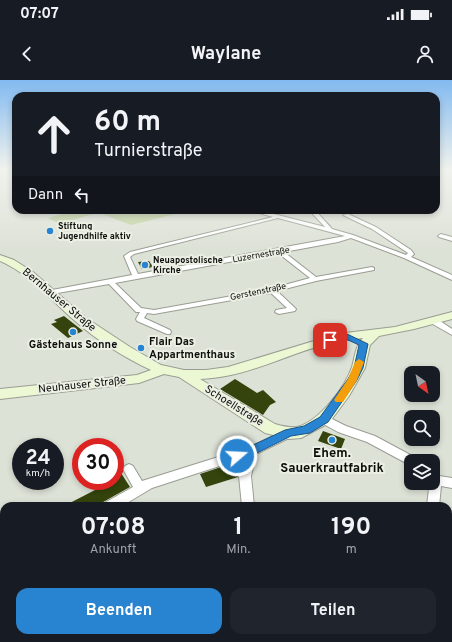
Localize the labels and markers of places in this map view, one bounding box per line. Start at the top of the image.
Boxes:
place label: Stiftung Jugendhilfe aktiv [58,221,131,242]
marker: Stiftung Jugendhilfe aktiv [45,226,55,236]
place label: Neuapostolische Kirche [153,255,223,276]
marker: Neuapostolische Kirche [140,260,150,270]
pin [313,323,347,357]
marker: Gästehaus Sonne [68,327,78,337]
place label: Flair Das Appartmenthaus [149,335,235,362]
place label: Gästehaus Sonne [29,338,117,352]
marker: Flair Das Appartmenthaus [136,343,146,353]
marker: Ehem. Sauerkrautfabrik [327,435,337,445]
place label: Ehem. Sauerkrautfabrik [280,446,384,477]

